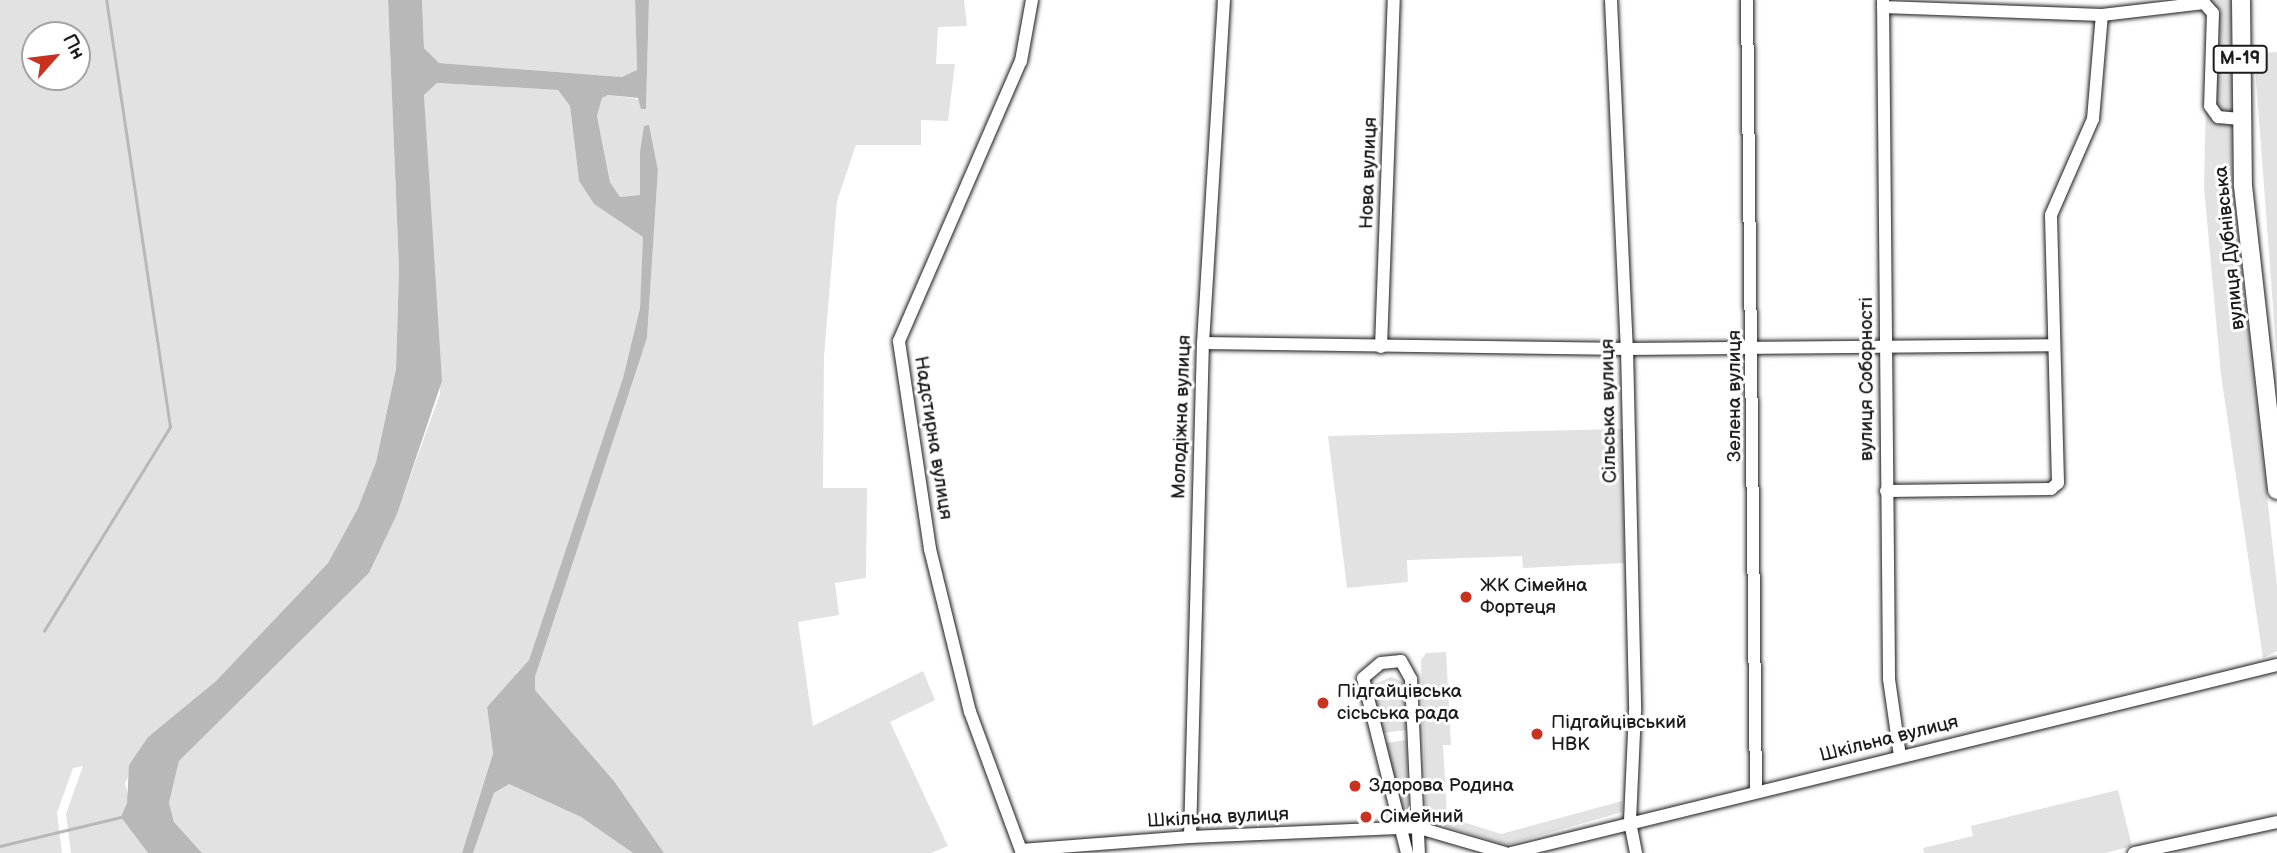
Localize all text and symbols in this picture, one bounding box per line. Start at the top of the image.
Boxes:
north arrow [21,21,91,91]
text: Пн [57,30,89,63]
road number: М-19 [2212,44,2268,74]
street label: Нова вулиця [1356,117,1382,229]
street label: вулиця Дубнівська [2210,165,2250,331]
street label: вулиця Соборності [1856,297,1878,461]
street label: Зелена вулиця [1724,330,1746,462]
street label: Молодіжна вулиця [1168,335,1196,499]
street label: Сільська вулиця [1596,339,1622,483]
street label: Надстирна вулиця [909,355,957,521]
place label: ЖК Сімейна Фортеця [1480,575,1588,619]
marker: ЖК Сімейна Фортеця [1458,589,1474,605]
place label: Підгайцівська сісьська рада [1337,681,1462,725]
marker: Підгайцівська сісьська рада [1315,695,1331,711]
street label: Шкільна вулиця [1817,711,1961,767]
place label: Підгайцівський НВК [1551,712,1687,756]
marker: Підгайцівський НВК [1529,726,1545,742]
place label: Здорова Родина [1369,775,1514,797]
marker: Здорова Родина [1347,778,1363,794]
street label: Шкільна вулиця [1146,803,1290,833]
place label: Сімейний [1380,806,1464,828]
marker: Сімейний [1358,809,1374,825]

